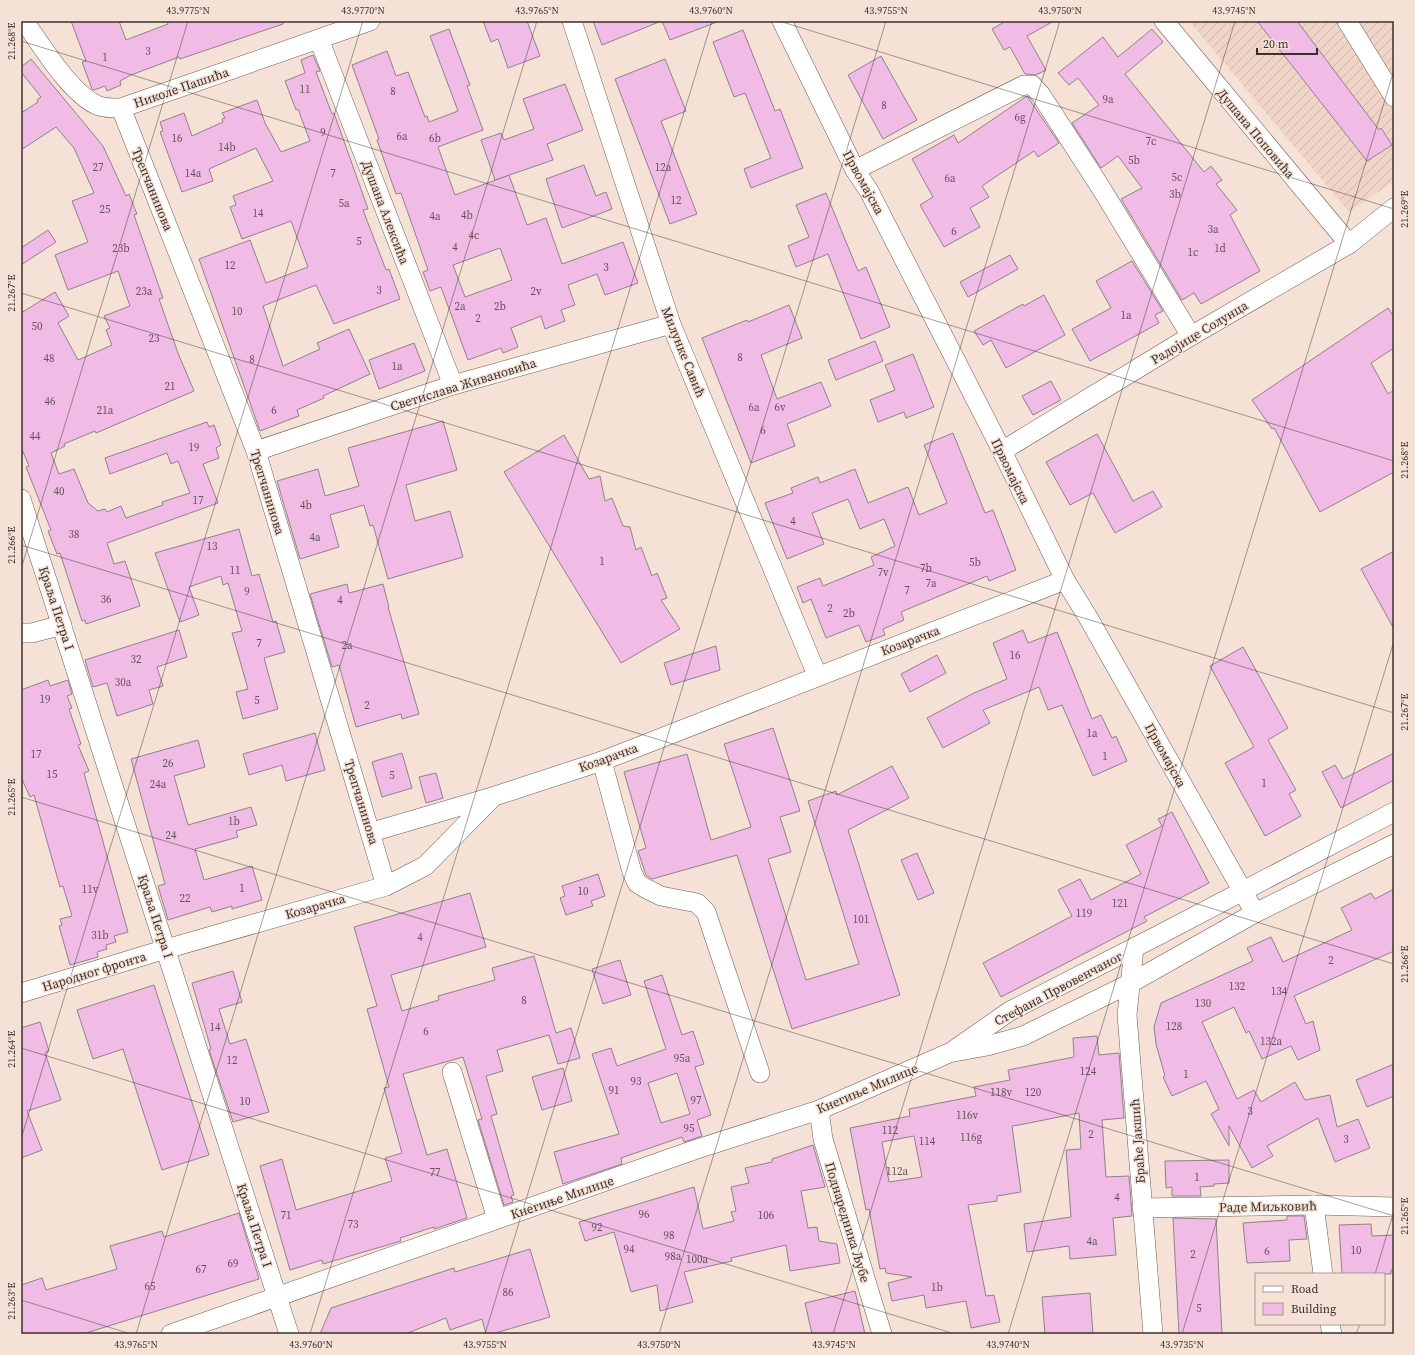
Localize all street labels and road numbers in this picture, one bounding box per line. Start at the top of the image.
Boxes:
street label: Николе Пашића [131,63,231,112]
street label: Душана Поповића [1213,85,1299,182]
street label: Трепчанинова [128,145,177,234]
street label: Првомајска [839,147,888,218]
street label: Душана Алексића [358,158,413,267]
street label: Радојице Солунца [1148,297,1251,368]
street label: Милунке Савић [658,304,710,400]
street label: Светислава Живановића [388,354,539,415]
street label: Првомајска [987,436,1034,507]
street label: Трепчанинова [246,447,289,537]
street label: Краља Петра I [35,564,78,652]
street label: Козарачка [878,621,942,659]
street label: Првомајска [1141,720,1190,791]
street label: Козарачка [576,739,640,776]
street label: Трепчанинова [340,757,383,847]
street label: Краља Петра I [134,872,177,960]
street label: Козарачка [283,890,348,923]
street label: Народног фронта [40,947,149,995]
street label: Стефана Првовенчаног [991,947,1125,1029]
street label: Кнегиње Милице [814,1059,921,1117]
street label: Браће Јакшић [1126,1098,1149,1184]
street label: Поднаредника Љубе [821,1160,874,1285]
street label: Кнегиње Милице [508,1172,616,1223]
street label: Краља Петра I [233,1181,276,1269]
street label: Раде Миљковић [1219,1197,1317,1216]

